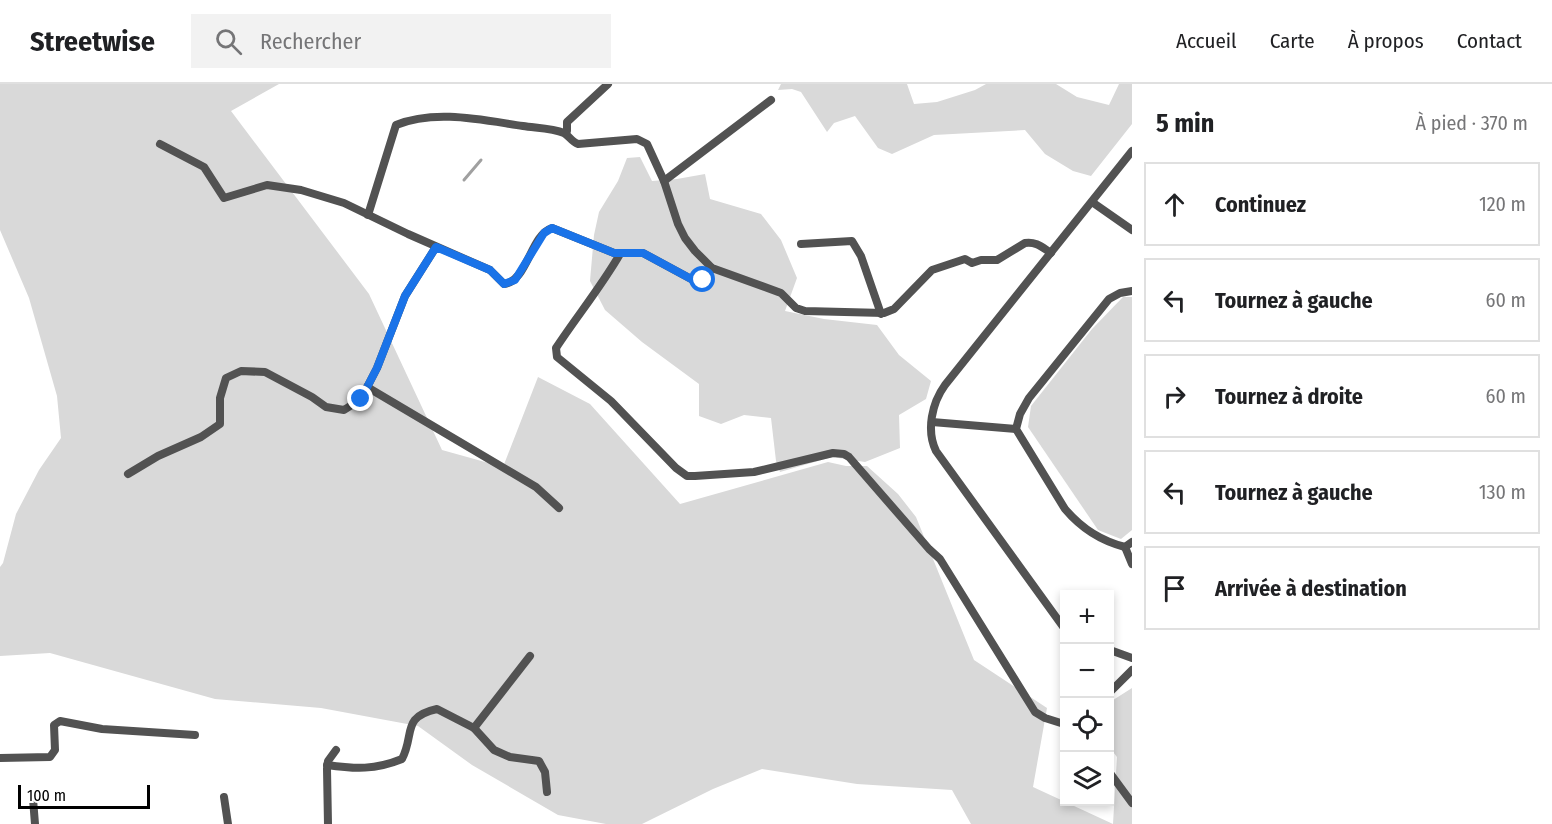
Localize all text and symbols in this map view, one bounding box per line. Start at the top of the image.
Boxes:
search box [191,14,611,68]
text: Streetwise [30,25,155,58]
icon: search [212,25,245,58]
text: Rechercher [260,28,361,55]
text: Accueil [1176,28,1237,54]
text: Carte [1270,28,1315,54]
text: À propos [1348,28,1424,54]
text: Contact [1457,28,1522,54]
text: 5 min [1156,108,1214,139]
text: À pied · 370 m [1416,111,1528,135]
icon: ahead [1158,188,1191,221]
text: Continuez [1215,191,1306,218]
text: 120 m [1479,192,1526,216]
route start [689,266,715,292]
icon: left [1158,284,1191,317]
text: Tournez à gauche [1215,287,1373,314]
text: 60 m [1486,288,1526,312]
icon: right [1158,380,1191,413]
text: Tournez à droite [1215,383,1363,410]
text: 60 m [1486,384,1526,408]
route end [347,385,373,411]
icon: left [1158,476,1191,509]
text: Tournez à gauche [1215,479,1373,506]
text: 130 m [1479,480,1526,504]
icon: arrive [1158,572,1191,605]
text: Arrivée à destination [1215,575,1407,602]
map controls [1060,590,1114,806]
button: + [1060,590,1114,644]
button: − [1060,644,1114,698]
button: locate [1060,698,1114,752]
button: layers [1060,752,1114,806]
scale bar [18,782,150,810]
text: 100 m [27,786,66,805]

